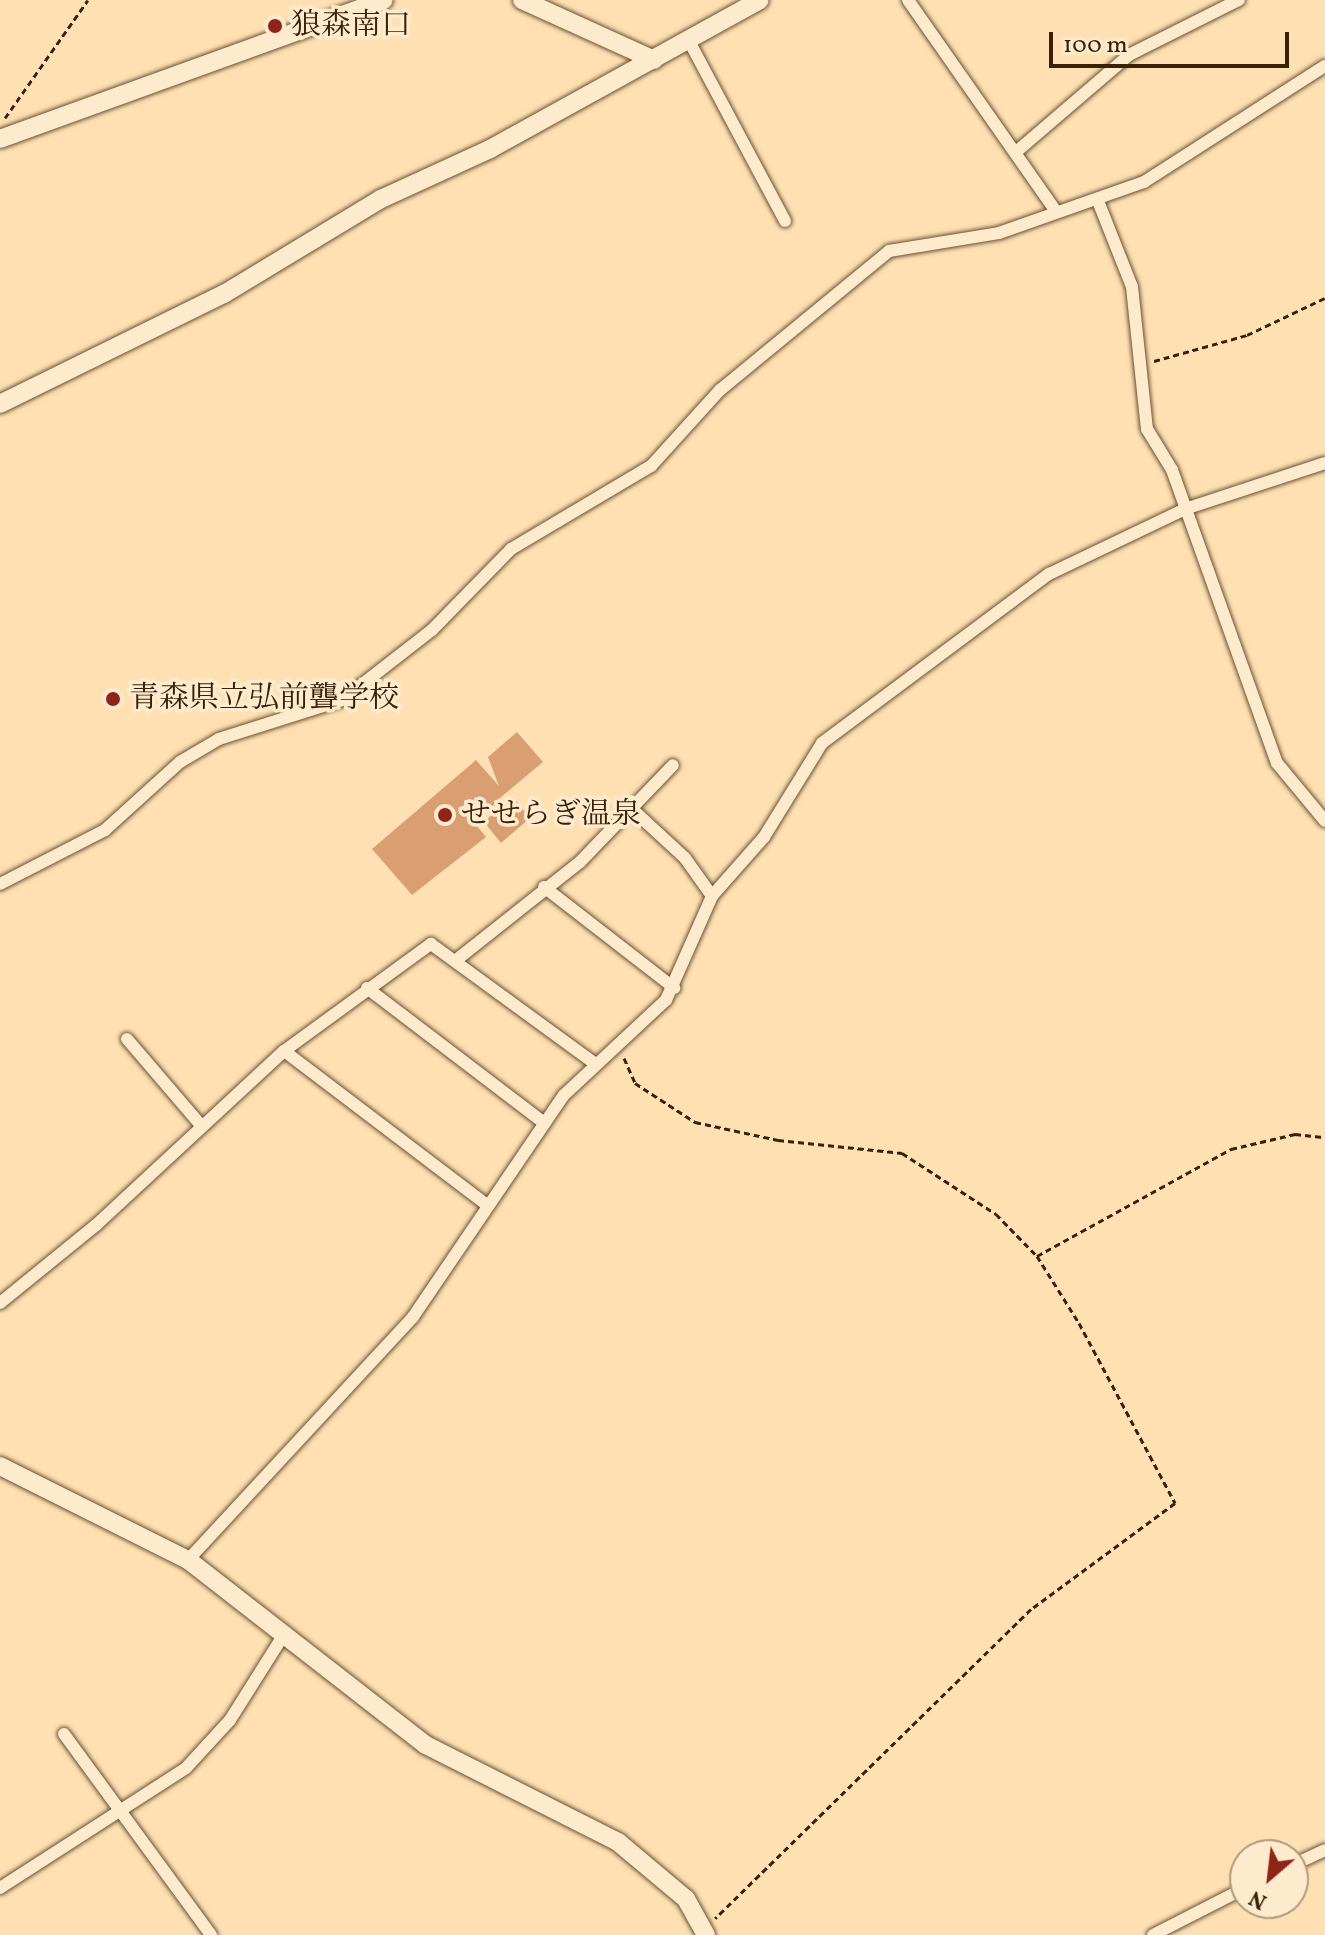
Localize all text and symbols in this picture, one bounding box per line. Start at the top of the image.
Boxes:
place label: 狼森南口 [291,8,411,44]
scale bar [1053,16,1293,66]
marker: 狼森南口 [266,17,284,35]
text: 100 m [1063,29,1128,63]
place label: 青森県立弘前聾学校 [129,681,399,717]
marker: 青森県立弘前聾学校 [104,690,122,708]
place label: せせらぎ温泉 [461,797,641,833]
marker: せせらぎ温泉 [436,806,454,824]
north arrow [1229,1839,1309,1919]
text: N [1244,1881,1273,1916]

